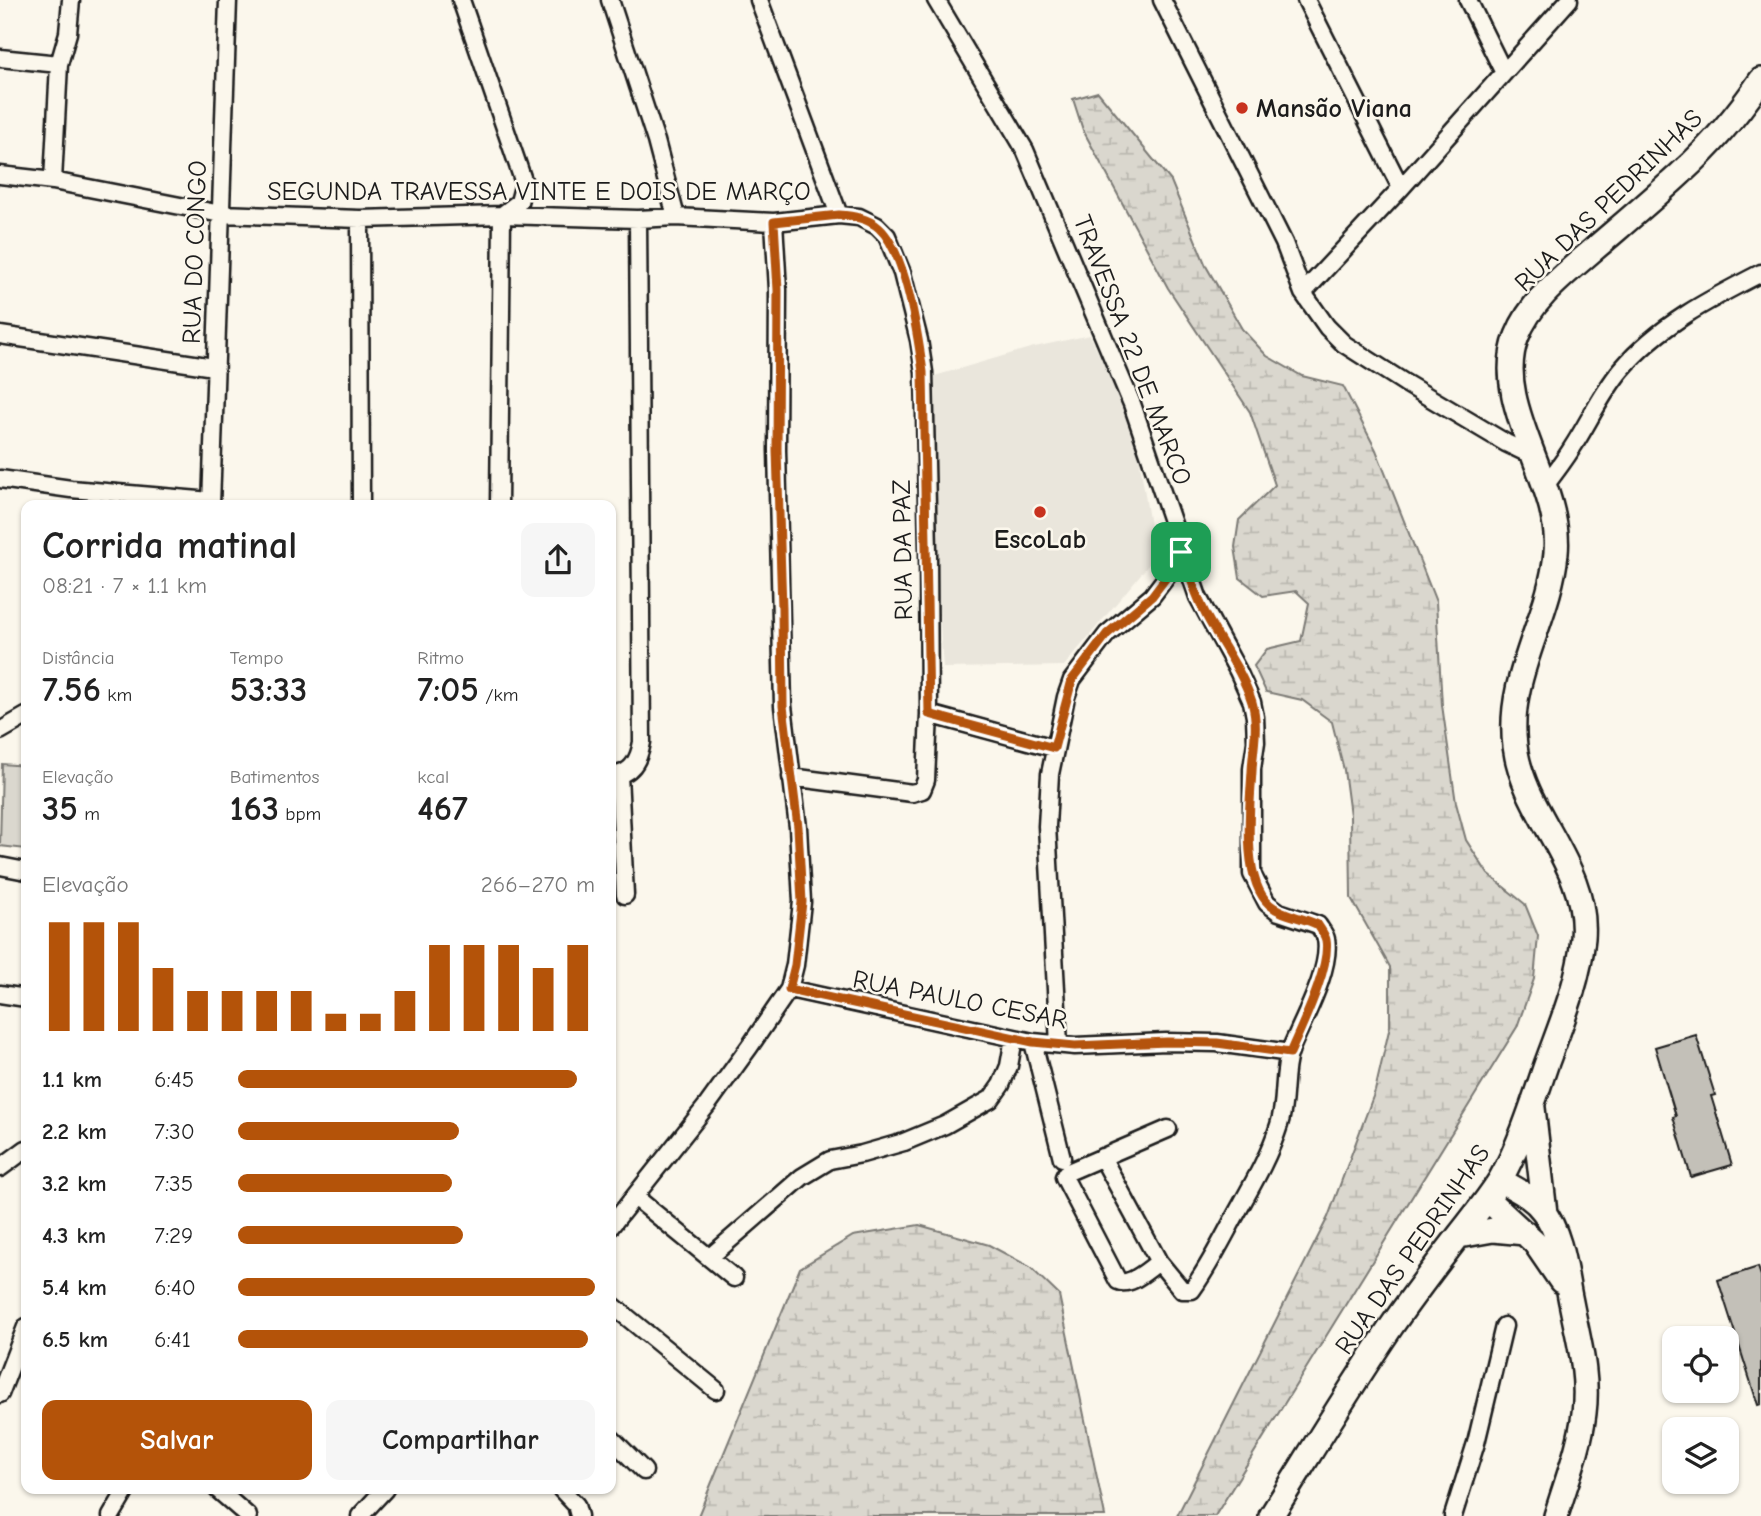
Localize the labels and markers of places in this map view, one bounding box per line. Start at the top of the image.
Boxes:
place label: Mansão Viana [1256,94,1412,124]
marker: Mansão Viana [1234,100,1250,116]
marker: EscoLab [1032,504,1048,520]
pin [1151,522,1211,582]
place label: EscoLab [994,525,1086,555]

